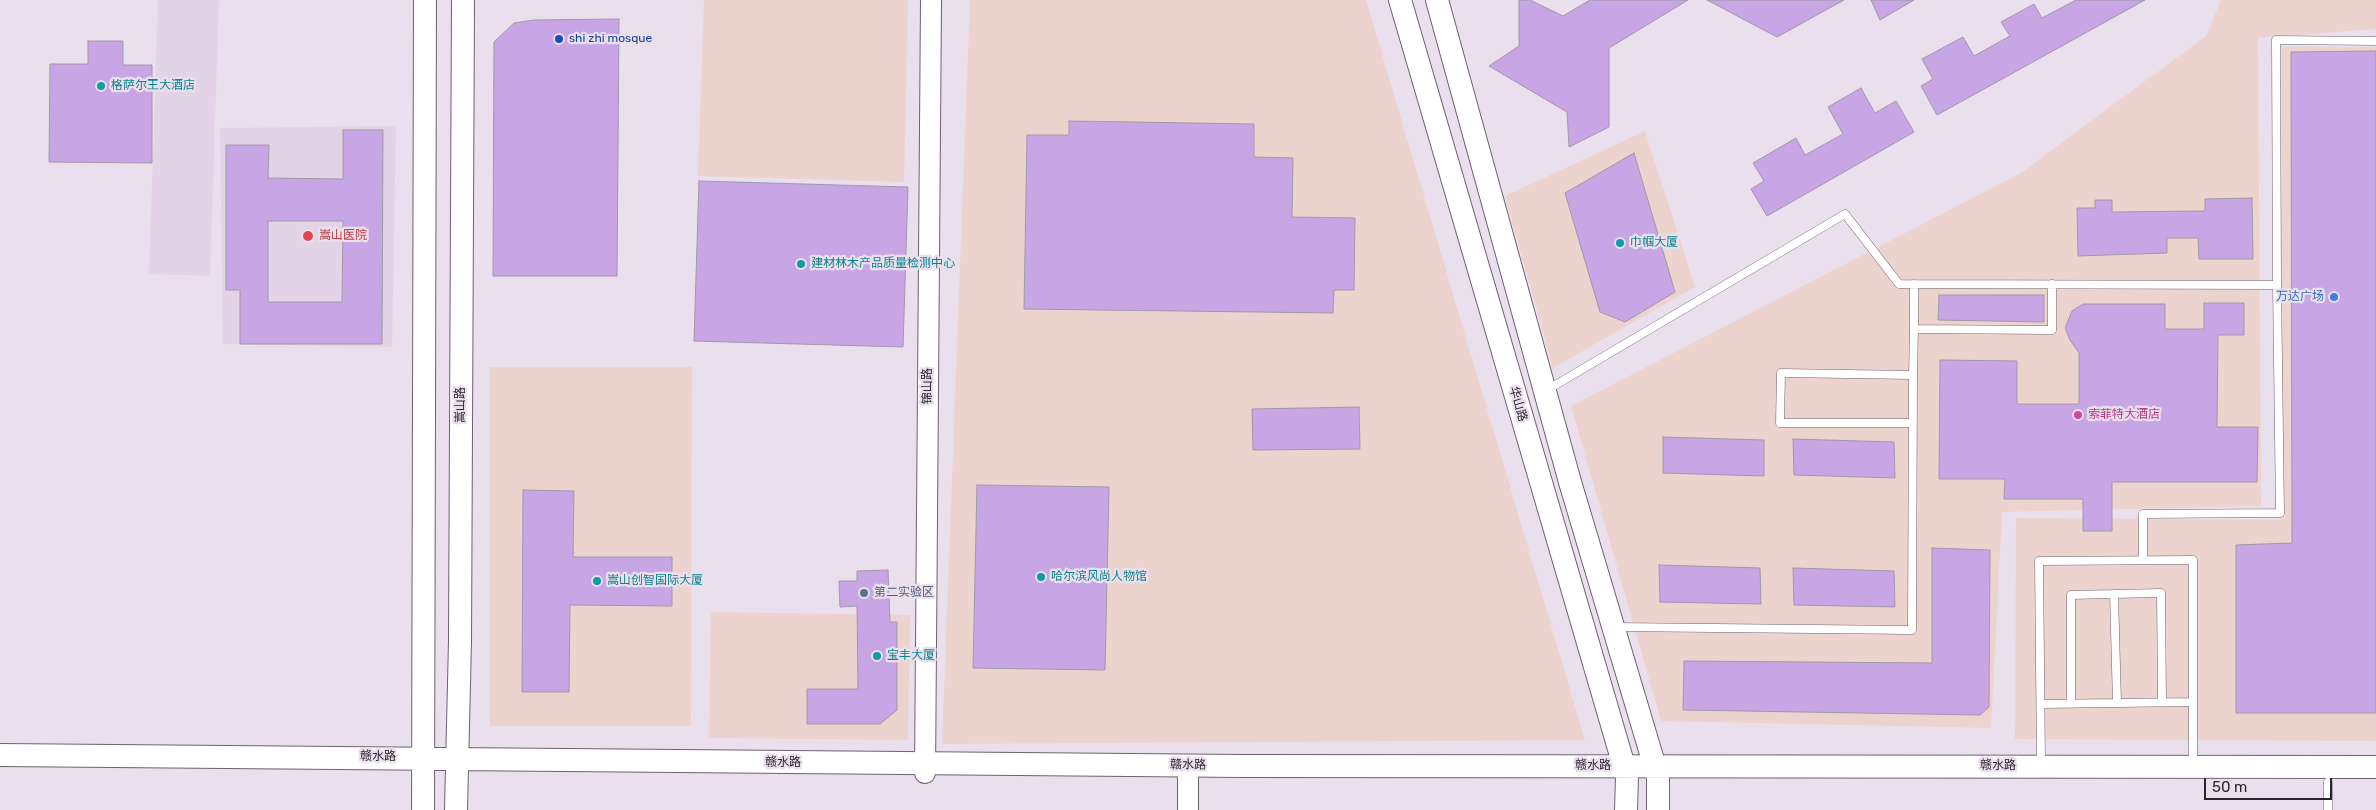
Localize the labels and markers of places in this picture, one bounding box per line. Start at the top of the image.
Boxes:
place label: shi zhi mosque [569,32,652,46]
marker: shi zhi mosque [553,33,565,45]
place label: 格萨尔王大酒店 [111,79,195,93]
marker: 格萨尔王大酒店 [95,80,107,92]
marker: 嵩山医院 [301,229,315,243]
place label: 嵩山医院 [319,229,367,243]
place label: 巾帼大厦 [1630,236,1678,250]
marker: 巾帼大厦 [1614,237,1626,249]
place label: 建材林木产品质量检测中心 [811,257,955,271]
marker: 建材林木产品质量检测中心 [795,258,807,270]
place label: 万达广场 [2276,290,2324,304]
marker: 万达广场 [2328,291,2340,303]
place label: 索菲特大酒店 [2088,408,2160,422]
marker: 索菲特大酒店 [2072,409,2084,421]
place label: 哈尔滨风尚人物馆 [1051,570,1147,584]
marker: 哈尔滨风尚人物馆 [1035,571,1047,583]
place label: 嵩山创智国际大厦 [607,574,703,588]
marker: 嵩山创智国际大厦 [591,575,603,587]
place label: 第二实验区 [874,586,934,600]
marker: 第二实验区 [858,587,870,599]
place label: 宝丰大厦 [887,649,935,663]
marker: 宝丰大厦 [871,650,883,662]

